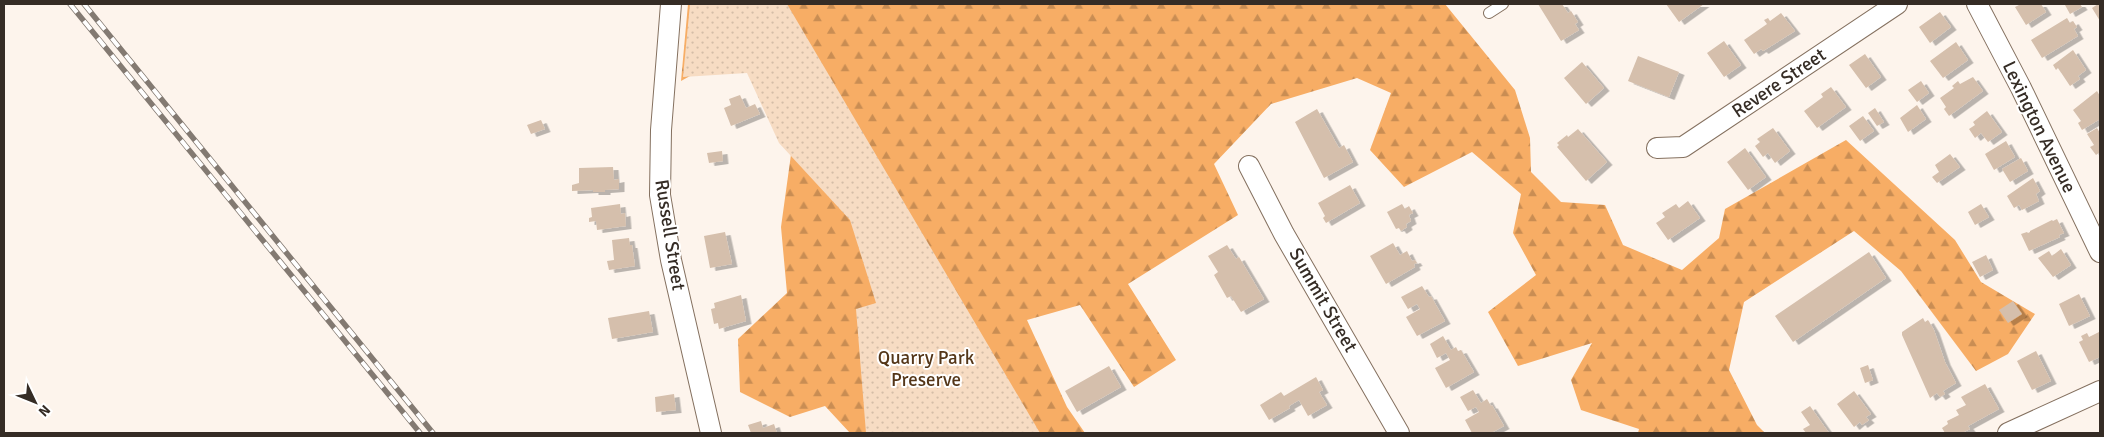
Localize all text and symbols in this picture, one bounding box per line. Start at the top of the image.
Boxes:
street label: Revere Street [1727,43,1831,123]
street label: Lexington Avenue [1997,57,2081,197]
street label: Russell Street [649,178,691,293]
street label: Summit Street [1283,243,1363,357]
park label: Quarry Park Preserve [878,346,975,392]
north arrow [10,377,60,427]
text: N [35,401,54,420]

